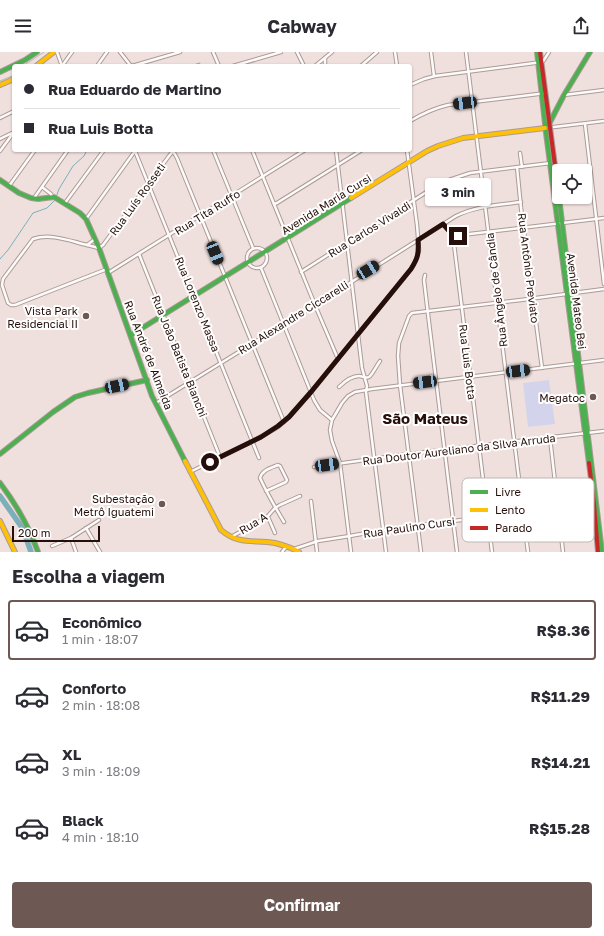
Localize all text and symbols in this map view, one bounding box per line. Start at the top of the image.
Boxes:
icon: menu [12,15,34,37]
text: Cabway [267,15,337,37]
icon: share [570,15,592,37]
text: Rua Eduardo de Martino [48,80,222,98]
car [452,96,478,110]
text: Rua Luis Botta [48,119,153,137]
street label: Rua Luís Rosseti [106,160,168,238]
map controls [552,164,592,204]
button: locate [552,164,592,204]
street label: Avenida Maria Cursi [279,171,373,237]
callout: 3 min [425,178,491,206]
text: 3 min [441,184,475,200]
street label: Rua Tita Ruffo [172,187,242,237]
street label: Rua Carlos Vivaldi [325,198,413,260]
street label: Rua Antônio Previato [516,212,542,324]
route end [449,227,467,245]
street label: Rua Ângelo de Cândia [483,232,509,348]
car [205,240,225,266]
street label: Avenida Mateo Bei [565,252,589,350]
street label: Rua Lorenzo Massa [173,255,223,353]
car [355,259,381,281]
street label: Rua Alexandre Ciccarelli [235,278,351,356]
street label: Rua João Batista Bianchi [150,293,210,419]
street label: Rua André de Almeida [122,299,176,411]
place label: Vista Park Residencial II [7,304,78,330]
marker: Vista Park Residencial II [81,311,91,321]
street label: Rua Luis Botta [457,323,479,401]
car [505,364,531,378]
car [412,375,438,389]
car [104,378,130,394]
place label: Megatoc [539,391,585,404]
marker: Megatoc [588,392,598,402]
district label: São Mateus [382,409,468,427]
street label: Rua Doutor Aureliano da Silva Arruda [362,431,556,467]
route start [201,453,219,471]
car [314,457,340,473]
legend [462,478,594,542]
text: Livre [495,485,521,498]
place label: Subestação Metrô Iguatemi [74,492,154,518]
marker: Subestação Metrô Iguatemi [157,499,167,509]
text: Lento [495,503,526,516]
street label: Rua A [237,509,270,536]
street label: Rua Paulino Cursi [362,514,456,540]
text: Parado [495,521,532,534]
scale bar [12,524,100,543]
text: 200 m [18,526,51,539]
text: Escolha a viagem [12,565,165,587]
icon: car [14,612,50,648]
text: Econômico [62,613,142,631]
text: R$8.36 [536,621,590,639]
text: 1 min · 18:07 [62,631,138,647]
icon: car [14,678,50,714]
text: Conforto [62,679,126,697]
text: R$11.29 [531,687,590,705]
text: 2 min · 18:08 [62,697,140,713]
icon: car [14,744,50,780]
text: XL [62,745,81,763]
text: R$14.21 [531,753,590,771]
text: 3 min · 18:09 [62,763,140,779]
icon: car [14,810,50,846]
text: Black [62,811,104,829]
text: R$15.28 [529,819,590,837]
text: 4 min · 18:10 [62,829,139,845]
button: Confirmar [12,882,592,928]

